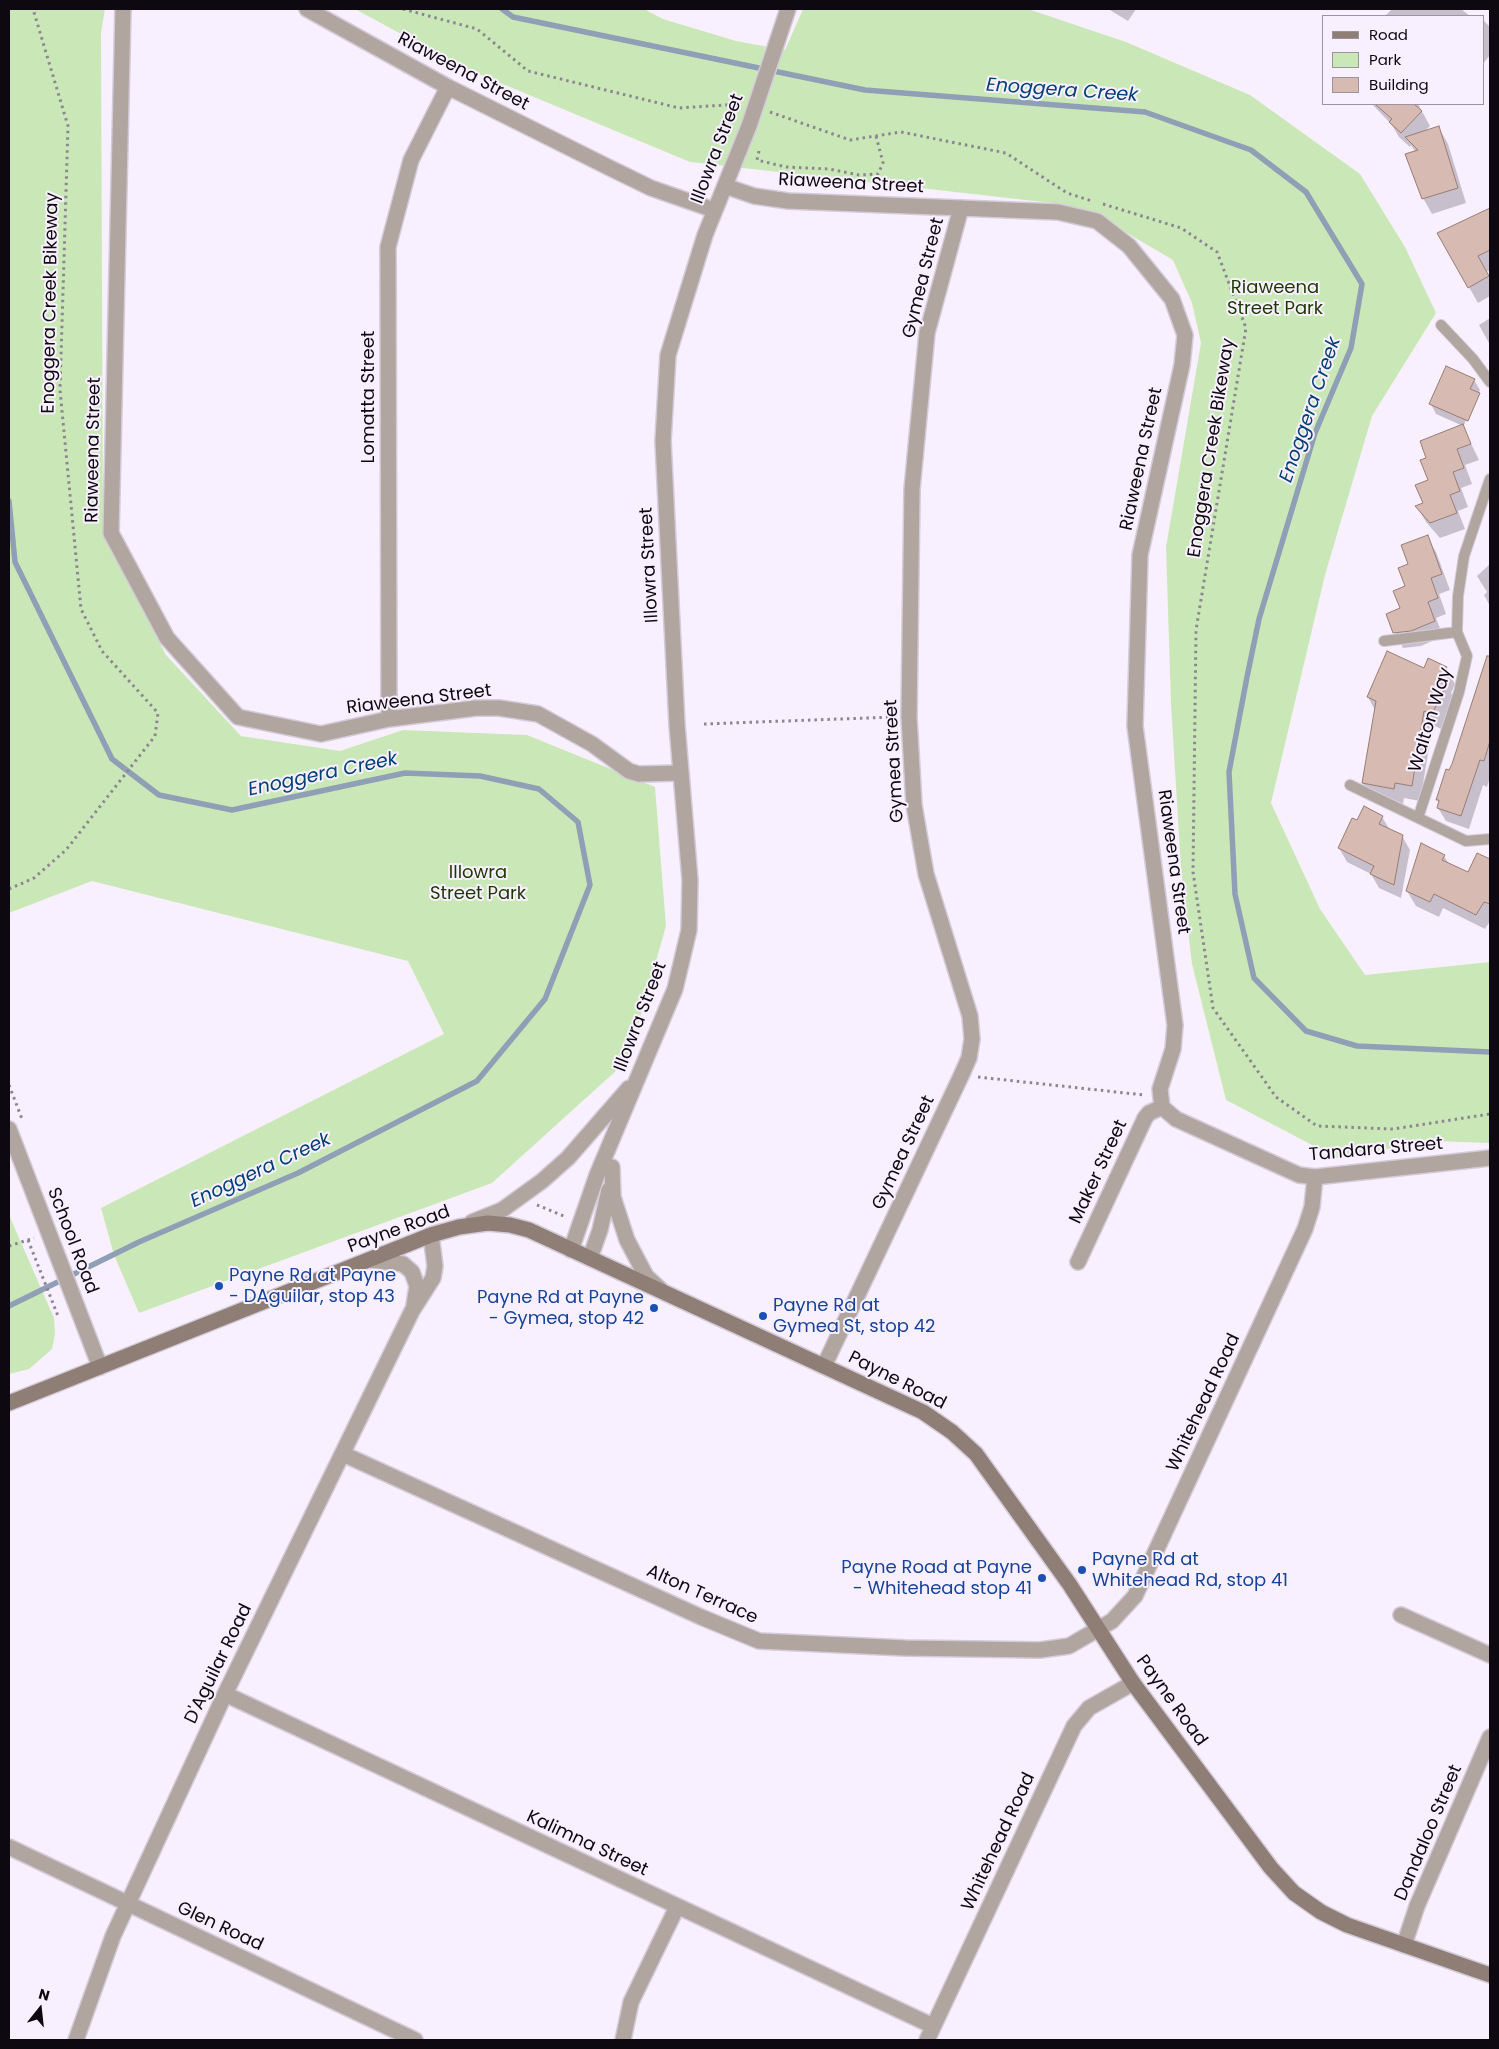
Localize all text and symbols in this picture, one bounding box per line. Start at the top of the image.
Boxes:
legend [1322,15,1484,105]
text: Road [1369,24,1408,45]
street label: Riaweena Street [394,28,532,116]
text: Park [1369,49,1401,70]
water label: Enoggera Creek [985,74,1139,108]
text: Building [1369,74,1429,95]
street label: Illowra Street [687,91,749,207]
street label: Riaweena Street [778,169,924,199]
street label: Enoggera Creek Bikeway [38,192,64,414]
street label: Gymea Street [899,215,949,341]
park label: Riaweena Street Park [1227,277,1323,320]
street label: Lomatta Street [358,331,380,463]
water label: Enoggera Creek [1275,334,1347,486]
street label: Enoggera Creek Bikeway [1184,337,1240,559]
street label: Riaweena Street [82,377,106,523]
street label: Riaweena Street [1116,385,1168,533]
street label: Illowra Street [636,507,664,623]
street label: Walton Way [1405,665,1457,775]
street label: Riaweena Street [345,680,493,720]
street label: Gymea Street [881,699,909,823]
water label: Enoggera Creek [246,748,400,802]
street label: Riaweena Street [1152,788,1194,936]
park label: Illowra Street Park [430,862,526,904]
street label: Illowra Street [610,959,672,1075]
street label: Gymea Street [868,1092,940,1214]
street label: Maker Street [1065,1117,1133,1227]
water label: Enoggera Creek [187,1129,335,1213]
street label: Tandara Street [1308,1133,1444,1167]
street label: School Road [42,1185,102,1297]
street label: Payne Road [345,1202,453,1258]
place label: Payne Rd at Payne - DAguilar, stop 43 [229,1265,396,1308]
marker: Payne Rd at Payne - DAguilar, stop 43 [213,1280,225,1292]
place label: Payne Rd at Payne - Gymea, stop 42 [477,1287,644,1330]
place label: Payne Rd at Gymea St, stop 42 [773,1295,935,1338]
marker: Payne Rd at Payne - Gymea, stop 42 [648,1302,660,1314]
marker: Payne Rd at Gymea St, stop 42 [757,1310,769,1322]
street label: Whitehead Road [1163,1331,1245,1475]
street label: Payne Road [844,1347,950,1415]
place label: Payne Rd at Whitehead Rd, stop 41 [1092,1549,1288,1592]
place label: Payne Road at Payne - Whitehead stop 41 [841,1557,1032,1600]
street label: Alton Terrace [643,1561,761,1629]
marker: Payne Rd at Whitehead Rd, stop 41 [1076,1564,1088,1576]
marker: Payne Road at Payne - Whitehead stop 41 [1036,1572,1048,1584]
street label: D'Aguilar Road [181,1601,257,1727]
street label: Payne Road [1131,1651,1211,1751]
street label: Dandaloo Street [1391,1762,1467,1904]
street label: Whitehead Road [958,1770,1040,1914]
street label: Kalimna Street [523,1806,651,1882]
street label: Glen Road [173,1898,267,1956]
north arrow [15,1984,65,2034]
text: N [36,1984,52,2006]

